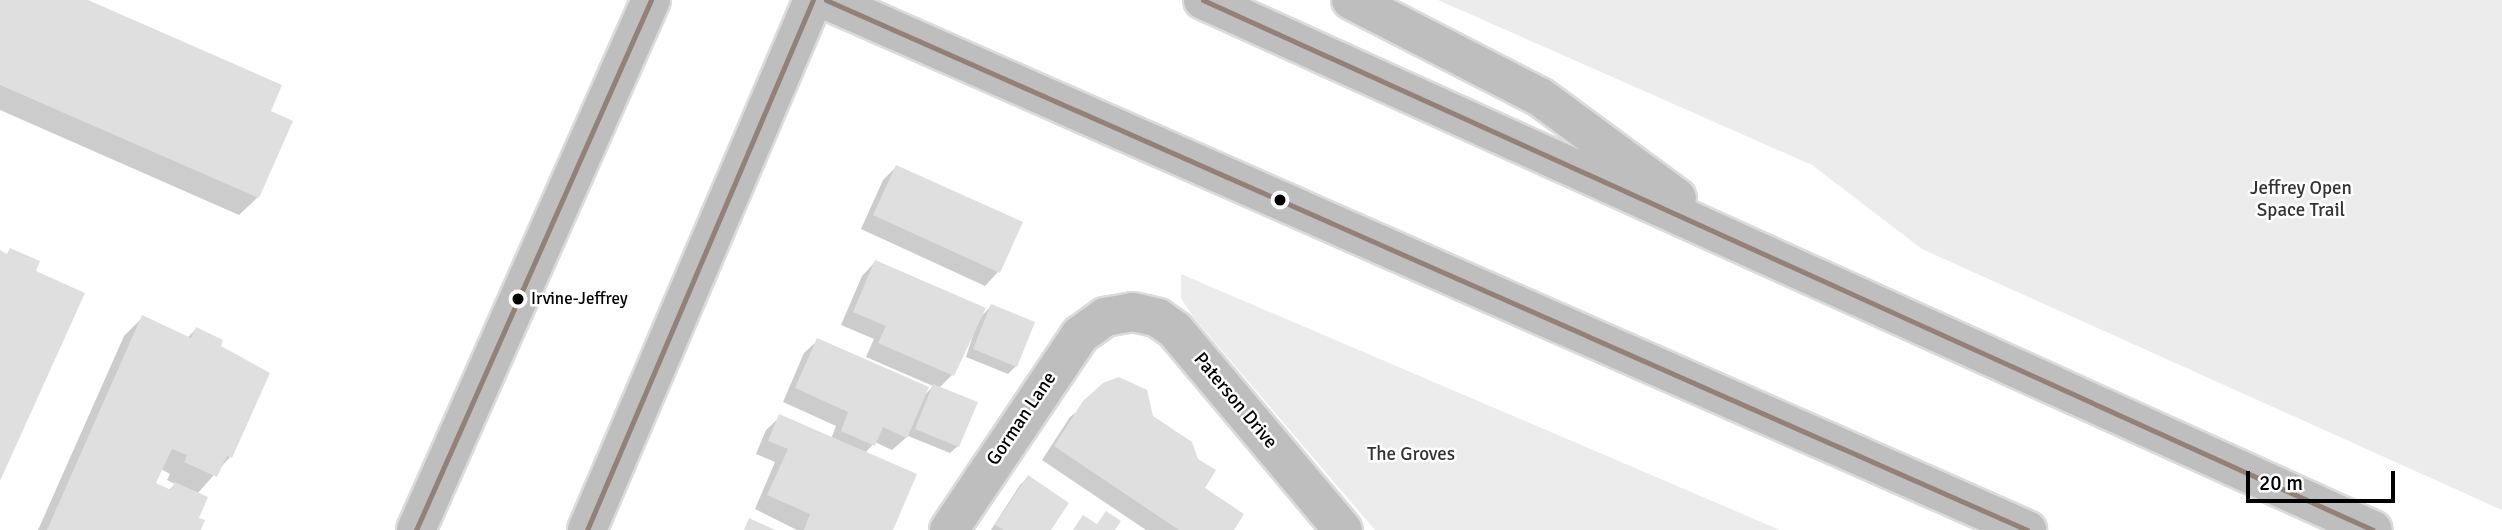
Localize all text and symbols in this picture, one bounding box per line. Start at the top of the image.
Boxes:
park label: Jeffrey Open Space Trail [2250,178,2352,222]
unlabelled marker [1273,193,1287,207]
place label: Irvine-Jeffrey [531,289,628,309]
marker: Irvine-Jeffrey [511,292,525,306]
street label: Paterson Drive [1188,348,1282,454]
street label: Gorman Lane [982,368,1062,470]
park label: The Groves [1367,444,1455,466]
scale bar [2250,456,2399,500]
text: 20 m [2259,470,2303,496]

